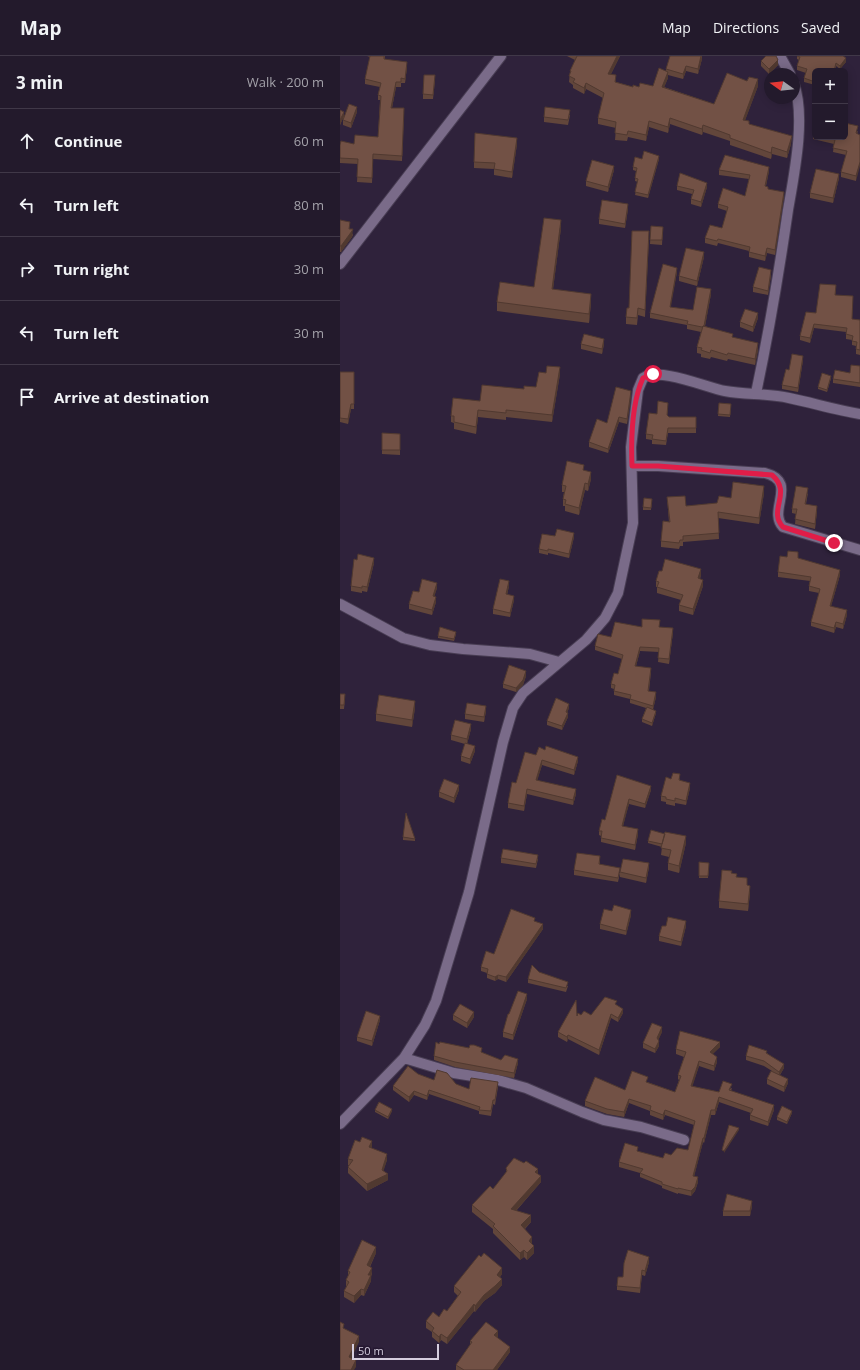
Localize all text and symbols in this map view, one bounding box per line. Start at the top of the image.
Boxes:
text: Map [20,15,61,41]
text: Map [662,18,691,37]
text: Directions [713,18,779,37]
text: Saved [801,18,840,37]
north arrow [764,68,800,104]
map controls [812,68,848,140]
button: + [812,68,848,104]
text: 3 min [16,71,63,94]
text: Walk · 200 m [247,73,324,91]
button: − [812,104,848,140]
icon: ahead [16,130,38,152]
text: Continue [54,131,122,151]
text: 60 m [294,132,324,150]
icon: left [16,194,38,216]
text: Turn left [54,195,119,215]
text: 80 m [294,196,324,214]
icon: right [16,258,38,280]
text: Turn right [54,259,129,279]
text: 30 m [294,260,324,278]
icon: left [16,322,38,344]
text: Turn left [54,323,119,343]
text: 30 m [294,324,324,342]
route start [644,365,662,383]
icon: arrive [16,386,38,408]
text: Arrive at destination [54,387,209,407]
route end [825,534,843,552]
scale bar [352,1342,439,1361]
text: 50 m [358,1343,384,1358]

